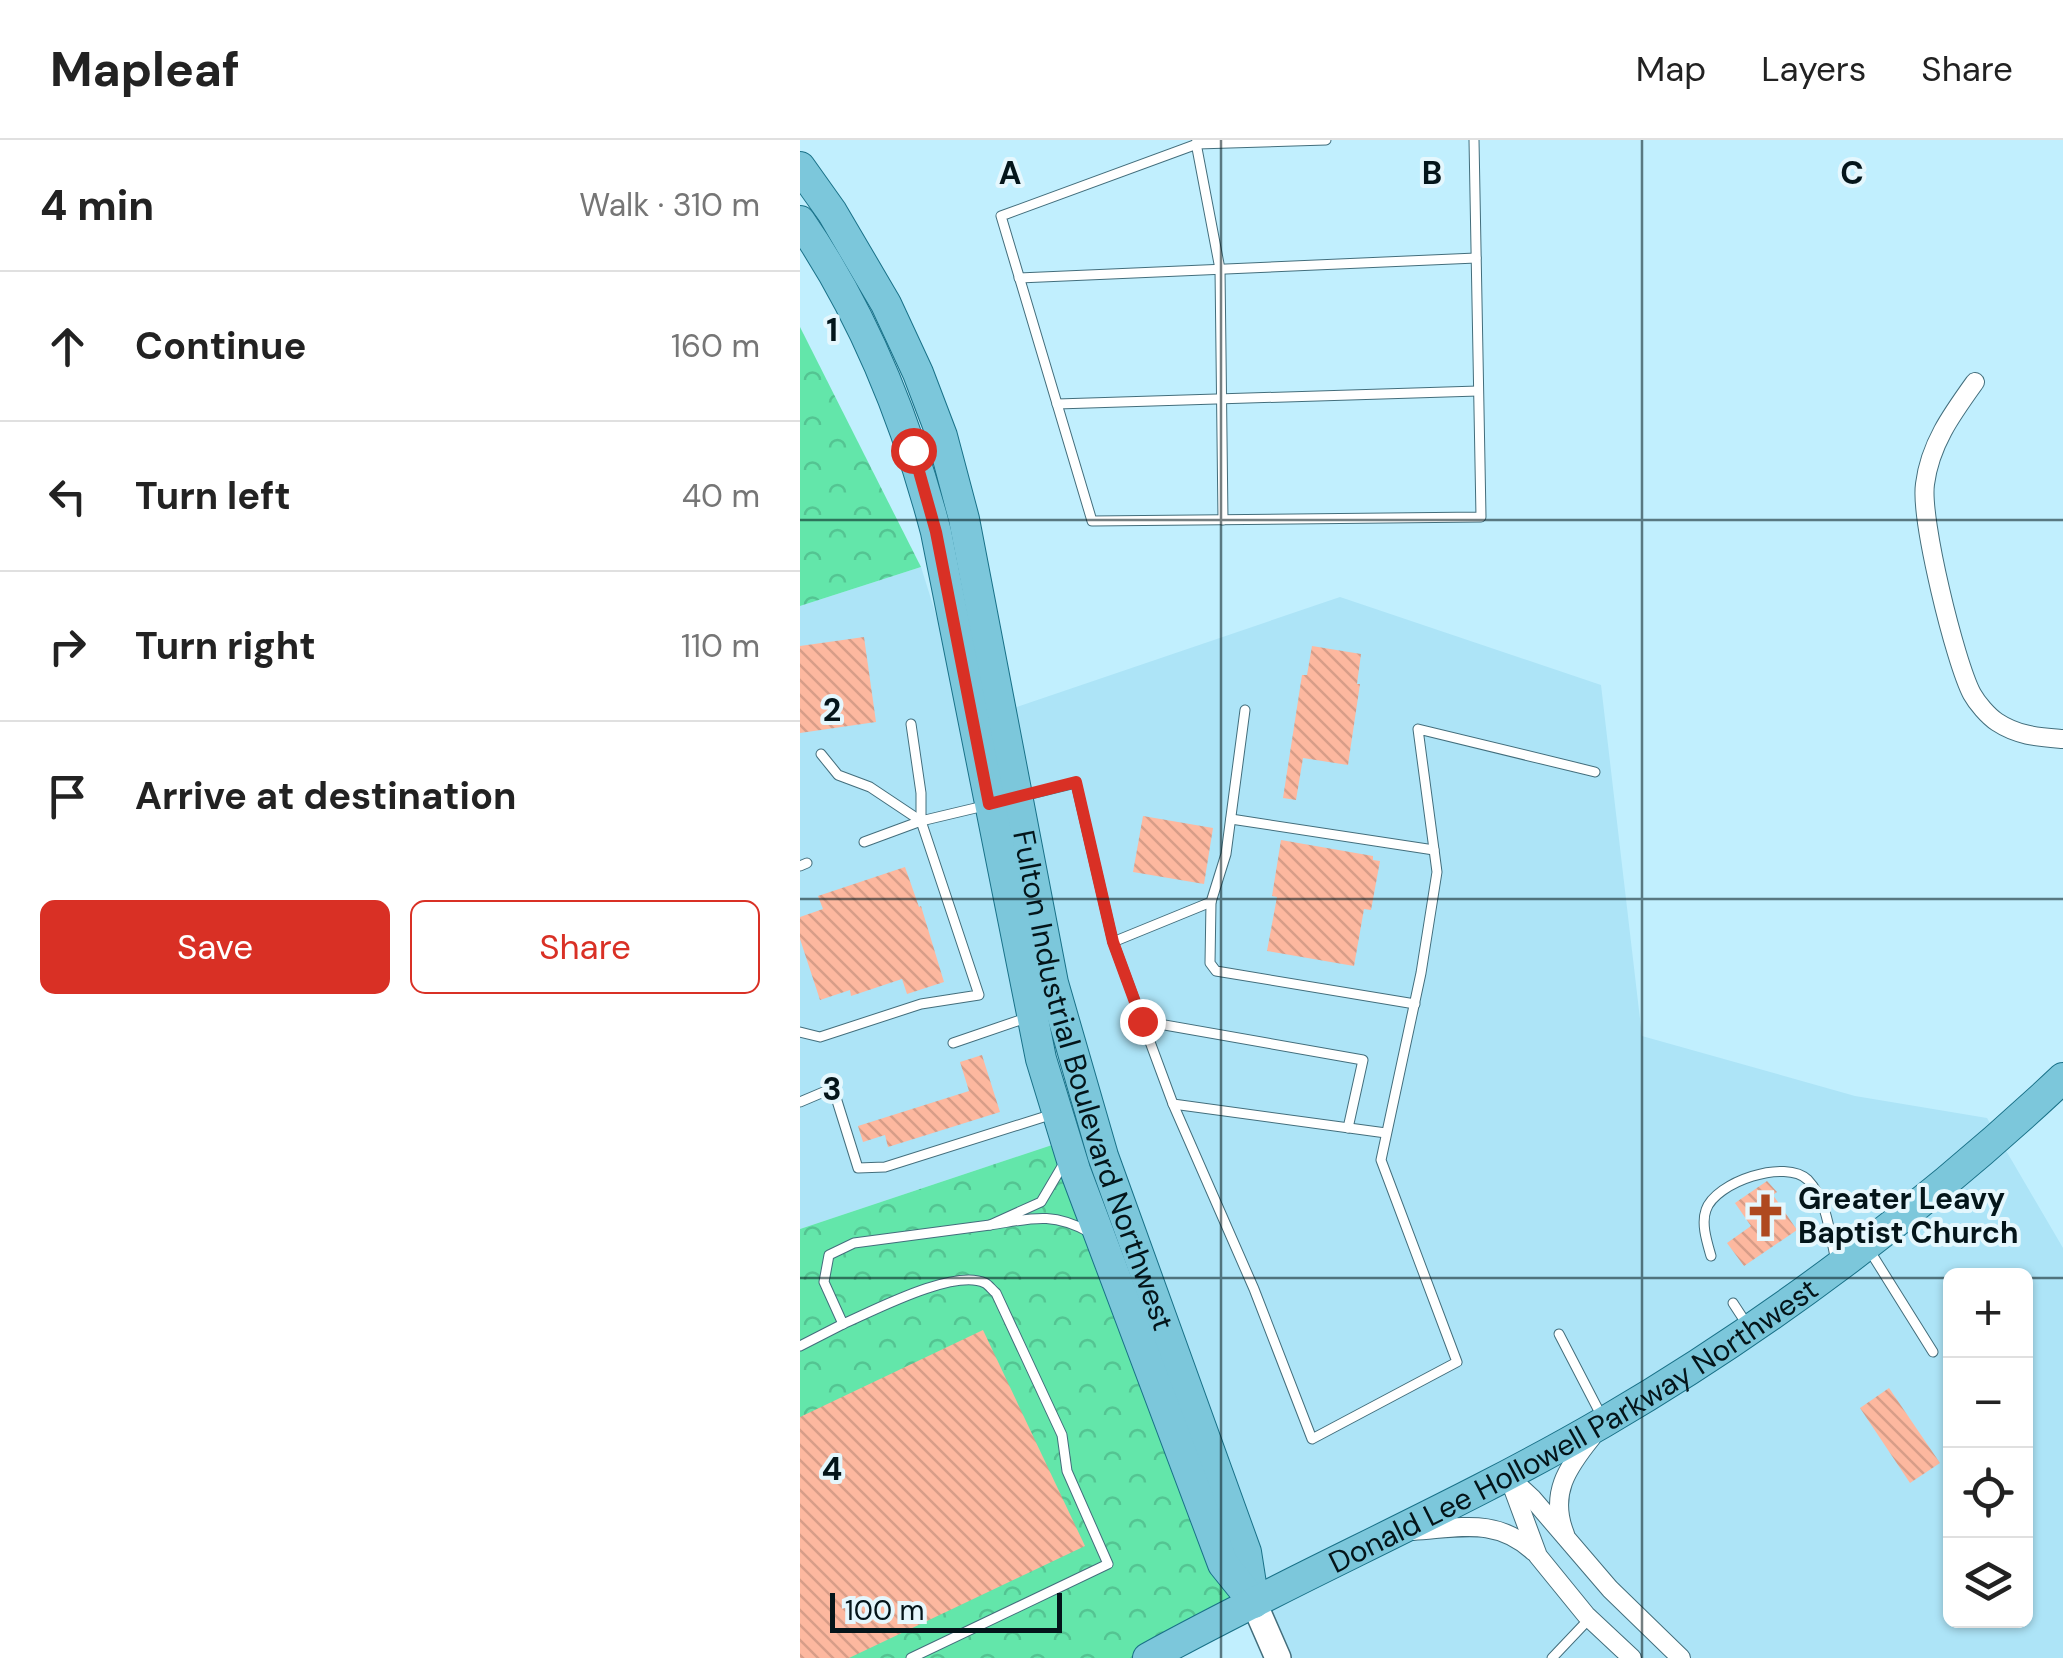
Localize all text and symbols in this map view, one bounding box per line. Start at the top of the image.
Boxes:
text: Mapleaf [50,38,240,101]
text: Map [1636,46,1706,92]
text: Layers [1761,46,1866,92]
text: Share [1921,46,2013,92]
text: A [999,152,1021,194]
text: B [1422,152,1442,194]
text: C [1840,152,1864,194]
text: 4 min [40,178,154,233]
text: Walk · 310 m [579,184,760,226]
text: 1 [826,309,838,351]
icon: ahead [40,319,95,374]
text: Continue [135,321,306,371]
text: 160 m [671,325,760,367]
route start [891,428,937,474]
icon: left [40,469,95,524]
text: Turn left [135,471,291,521]
text: 40 m [682,475,760,517]
icon: right [40,619,95,674]
text: Turn right [135,621,316,671]
text: 110 m [681,625,760,667]
text: 2 [823,689,841,731]
icon: arrive [40,769,95,824]
text: Arrive at destination [135,771,517,821]
street label: Fulton Industrial Boulevard Northwest [1005,827,1184,1336]
button: Save [40,900,390,994]
button: Share [410,900,760,994]
route end [1120,999,1166,1045]
text: 3 [822,1068,842,1110]
place label: Greater Leavy Baptist Church [1798,1179,2018,1252]
church icon: Greater Leavy Baptist Church [1741,1191,1789,1239]
map controls [1943,1268,2033,1628]
button: + [1943,1268,2033,1358]
street label: Donald Lee Hollowell Parkway Northwest [1322,1269,1825,1581]
button: − [1943,1358,2033,1448]
text: 4 [822,1448,842,1490]
button: locate [1943,1448,2033,1538]
button: layers [1943,1538,2033,1628]
scale bar [830,1588,1062,1632]
text: 100 m [845,1592,924,1629]

